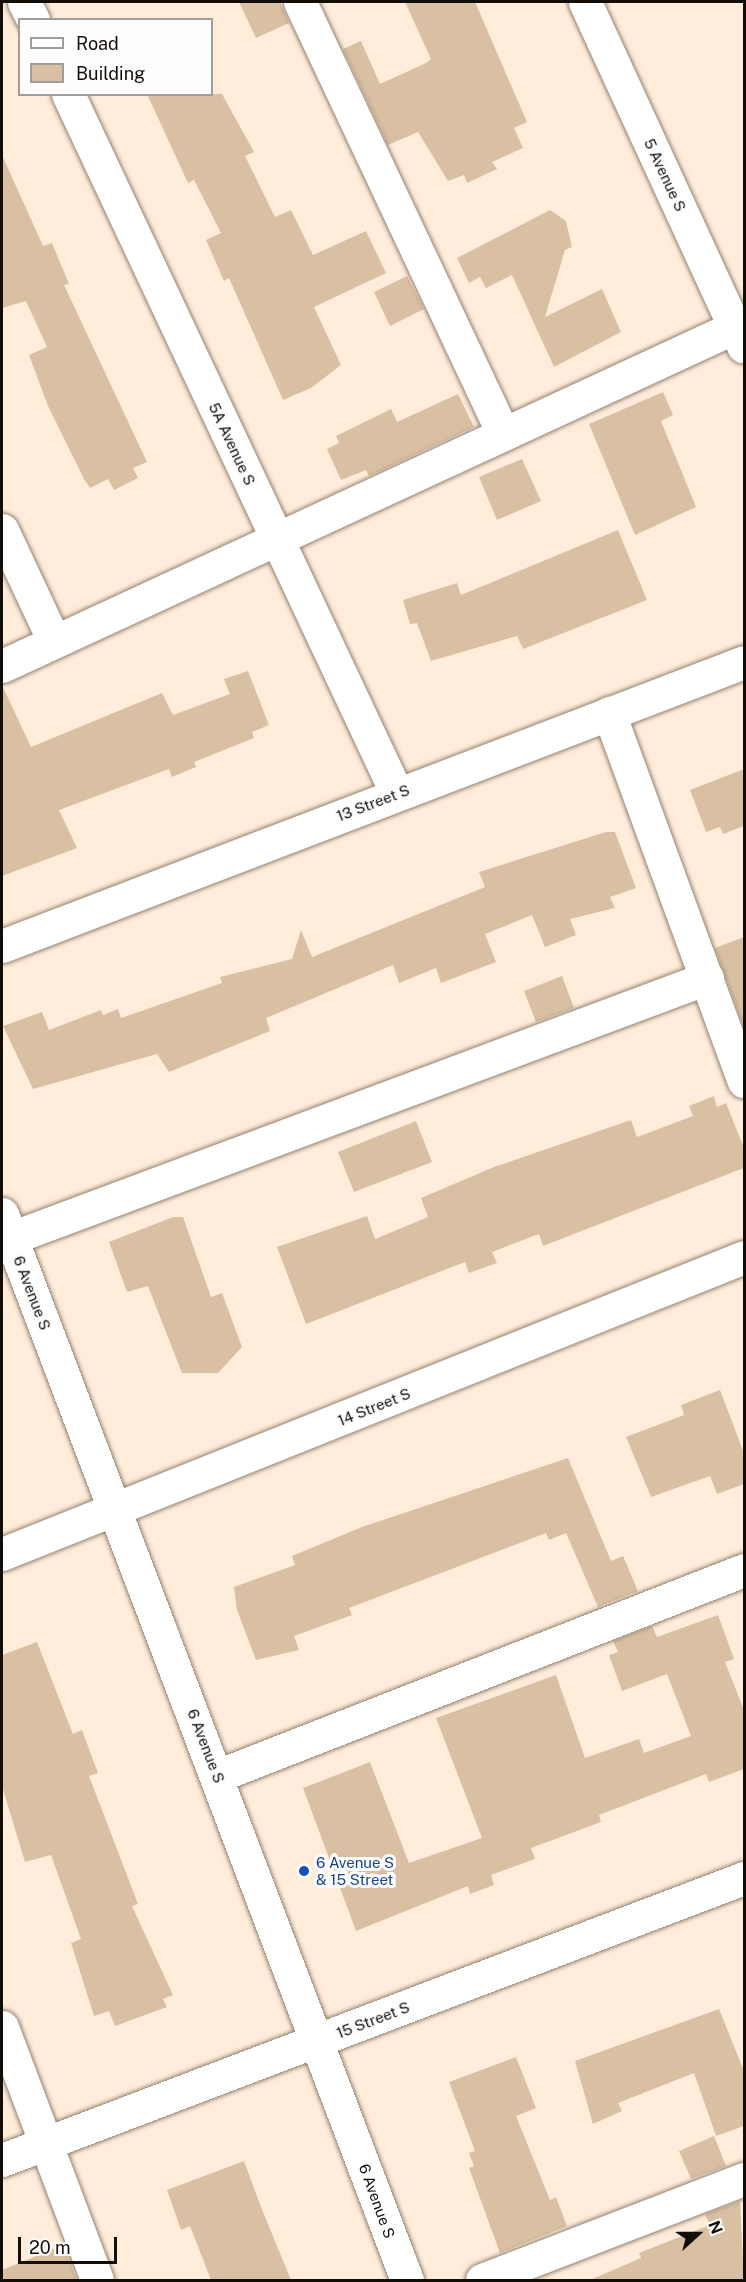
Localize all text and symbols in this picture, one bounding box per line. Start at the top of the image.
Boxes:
legend [18,18,213,96]
text: Road [76,33,119,54]
text: Building [76,63,145,84]
street label: 5 Avenue S [640,136,690,214]
street label: 5A Avenue S [205,400,259,488]
street label: 13 Street S [334,781,412,825]
street label: 6 Avenue S [10,1253,54,1333]
street label: 14 Street S [335,1384,413,1430]
street label: 6 Avenue S [184,1706,228,1786]
place label: 6 Avenue S & 15 Street [316,1853,394,1888]
marker: 6 Avenue S & 15 Street [297,1864,311,1878]
street label: 15 Street S [334,1998,412,2042]
street label: 6 Avenue S [355,2161,399,2241]
north arrow [668,2204,728,2264]
text: N [704,2218,726,2237]
scale bar [21,2225,120,2263]
text: 20 m [29,2237,71,2258]

